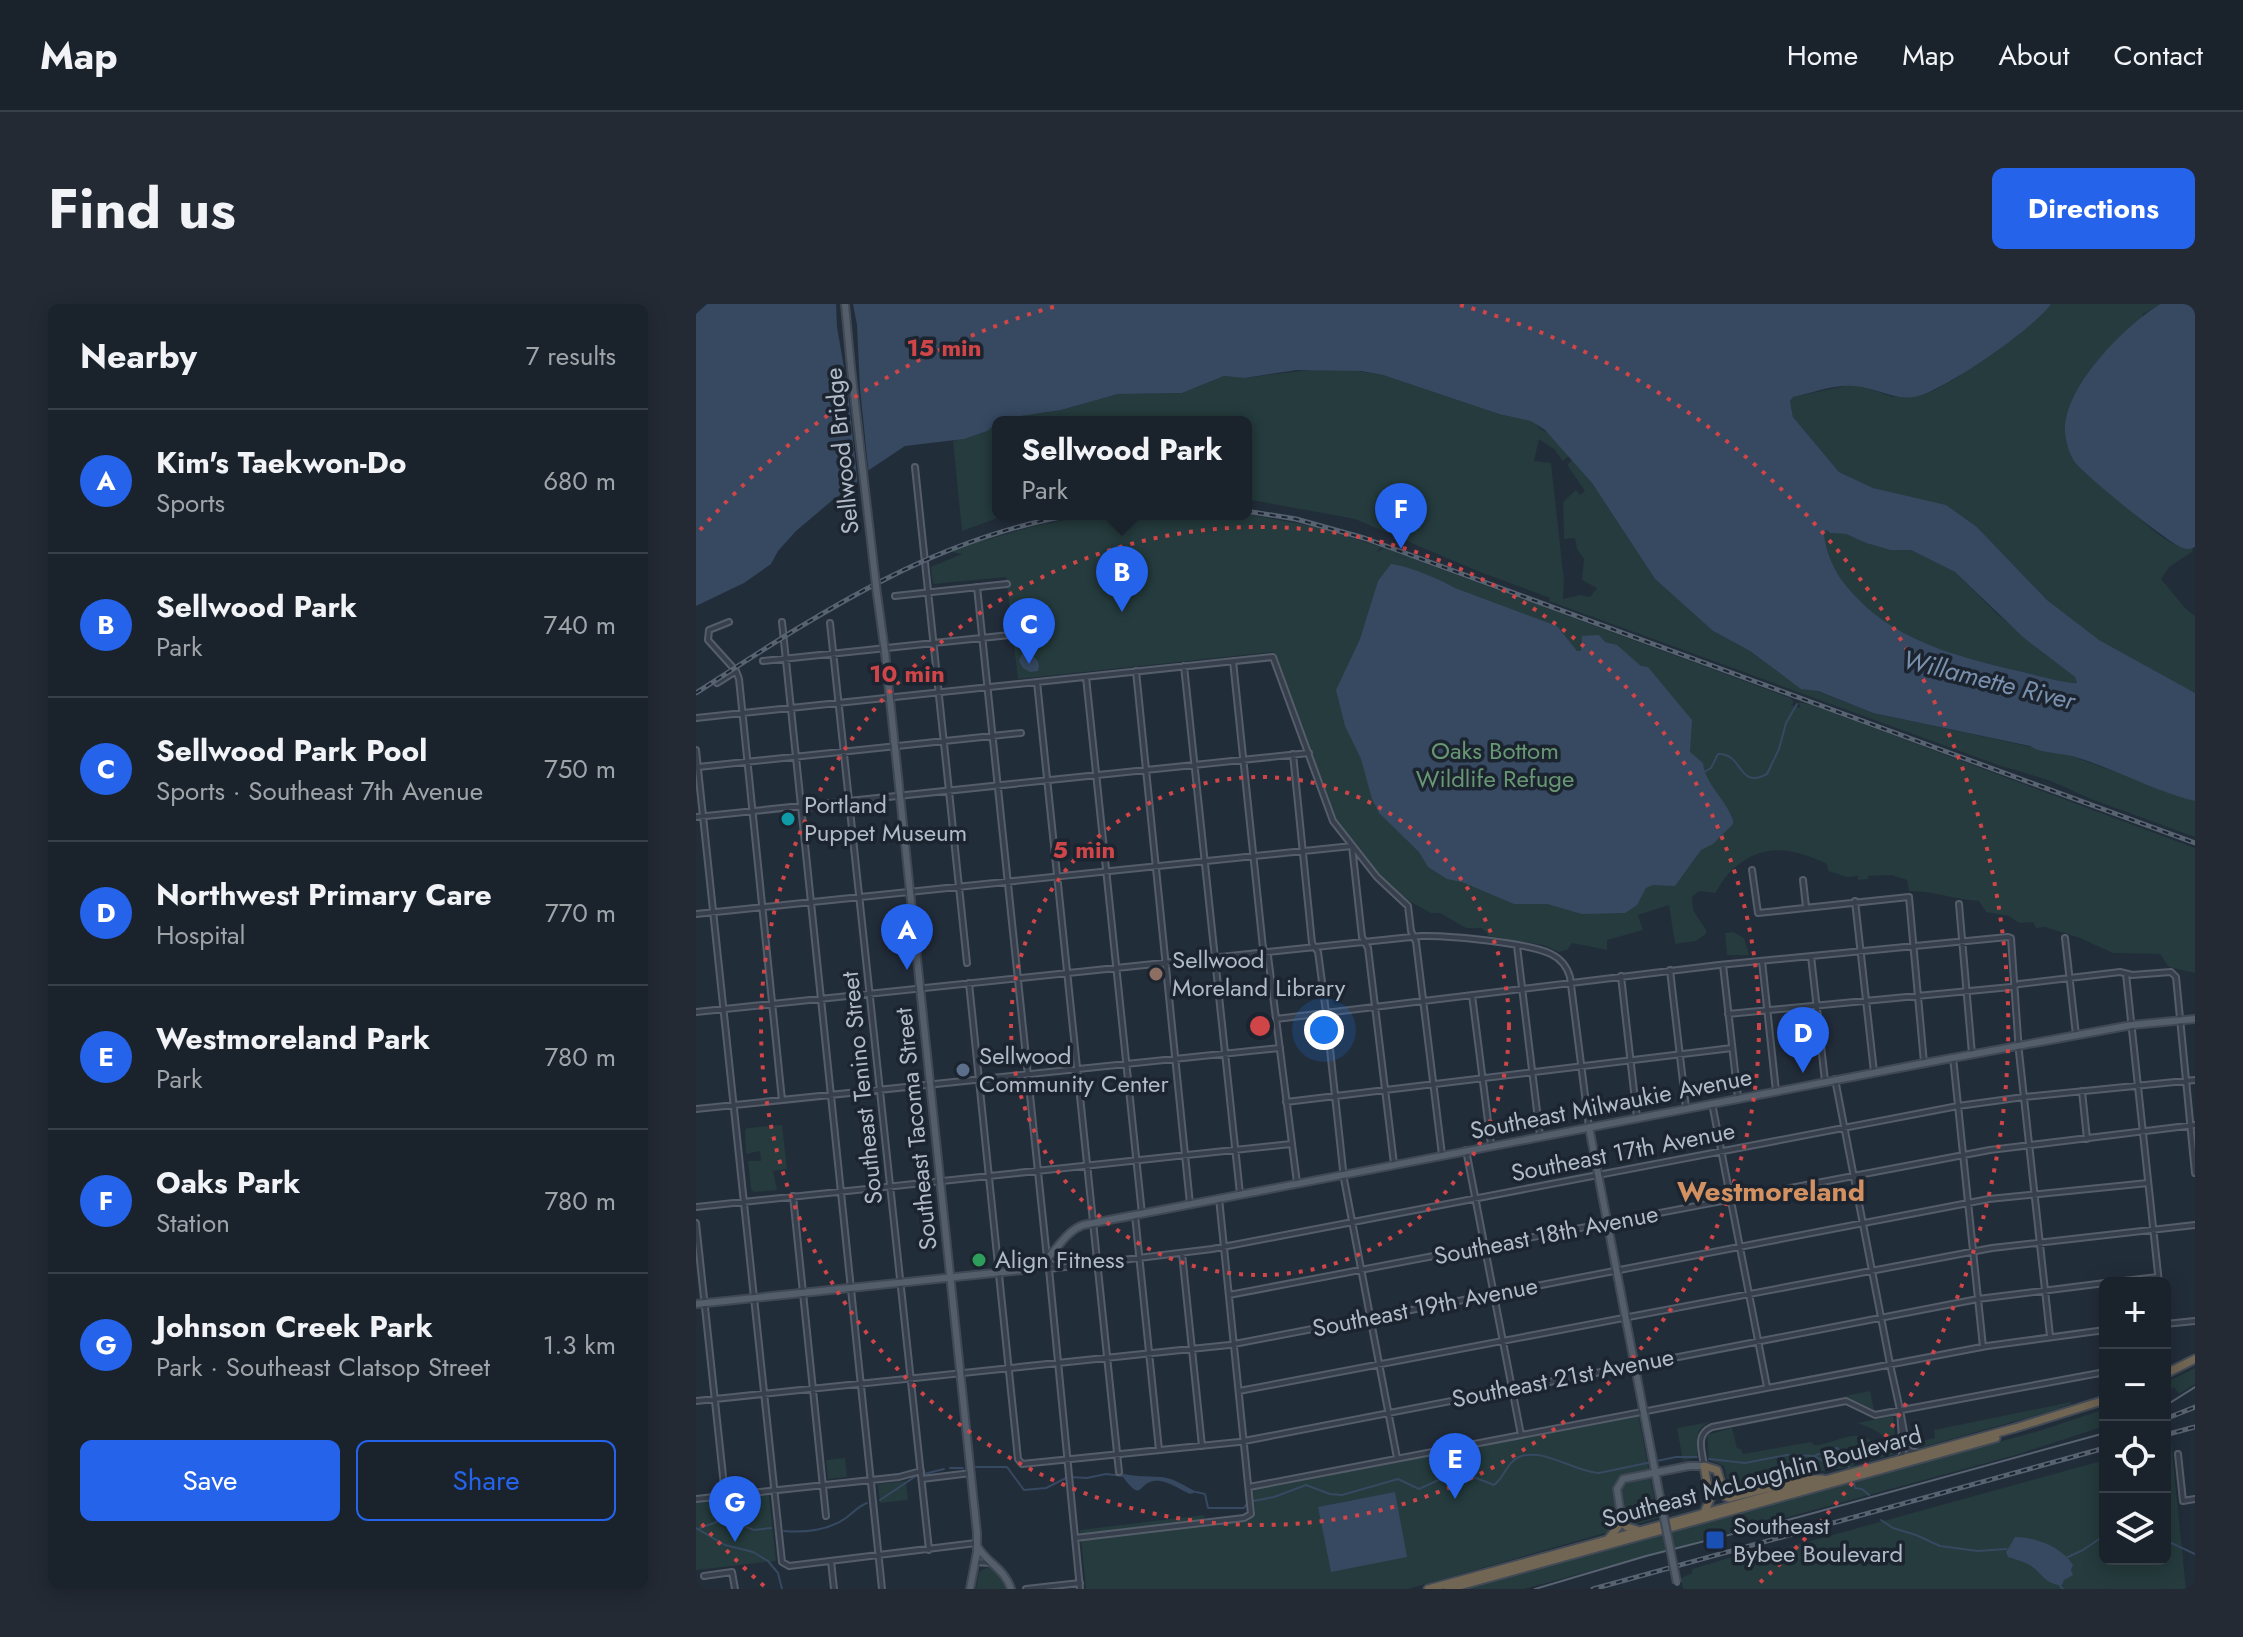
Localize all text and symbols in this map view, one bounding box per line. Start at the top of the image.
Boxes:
text: Map [40,28,118,83]
text: Home [1787,35,1858,76]
text: Map [1902,35,1954,76]
text: About [1998,35,2070,76]
text: Contact [2114,35,2203,76]
text: Find us [48,168,236,249]
button: Directions [1992,168,2195,249]
text: 15 min [907,330,982,365]
text: Nearby [80,332,197,381]
text: 7 results [526,337,616,375]
street label: Sellwood Bridge [815,366,868,536]
popup [992,416,1252,520]
text: Sellwood Park [1021,428,1223,471]
text: Kim's Taekwon-Do [156,441,406,484]
text: A [96,462,116,500]
text: 680 m [543,462,616,500]
text: Park [1021,471,1068,509]
pin: F [1375,483,1427,549]
text: Sports [156,484,225,522]
pin: B [1096,546,1148,612]
text: Sellwood Park [156,585,357,628]
pin: C [1003,598,1055,664]
text: B [97,606,115,644]
text: 740 m [544,606,616,644]
text: Park [156,628,202,666]
water label: Willamette River [1899,640,2080,720]
text: 10 min [869,656,945,691]
text: Sellwood Park Pool [156,729,427,772]
park label: Oaks Bottom Wildlife Refuge [1416,733,1574,796]
text: C [97,750,115,788]
text: 750 m [544,750,616,788]
text: Sports · Southeast 7th Avenue [156,772,483,810]
place label: Portland Puppet Museum [804,787,967,850]
marker: Portland Puppet Museum [779,810,797,828]
text: 5 min [1053,832,1115,867]
text: Northwest Primary Care [156,873,492,916]
text: D [96,894,116,932]
text: 770 m [545,894,616,932]
pin: A [881,904,933,970]
text: Hospital [156,916,246,954]
place label: Sellwood Moreland Library [1172,942,1346,1005]
marker: Sellwood Moreland Library [1147,965,1165,983]
street label: Southeast Tenino Street [832,970,891,1206]
street label: Southeast Tacoma Street [885,1006,946,1252]
pin: D [1777,1007,1829,1073]
your location [1304,1010,1344,1050]
centre of rings [1246,1012,1274,1040]
text: Westmoreland Park [156,1017,430,1060]
text: E [98,1038,114,1076]
text: 780 m [544,1038,616,1076]
place label: Sellwood Community Center [979,1038,1169,1101]
street label: Southeast Milwaukie Avenue [1467,1059,1755,1148]
text: Park [156,1060,202,1098]
marker: Sellwood Community Center [954,1061,972,1079]
street label: Southeast 17th Avenue [1508,1113,1738,1190]
text: Oaks Park [156,1161,300,1204]
district label: Westmoreland [1677,1171,1865,1212]
text: F [99,1182,113,1220]
text: 780 m [544,1182,616,1220]
street label: Southeast 18th Avenue [1431,1196,1661,1273]
text: Station [156,1204,230,1242]
place label: Align Fitness [995,1242,1124,1277]
marker: Align Fitness [970,1251,988,1269]
street label: Southeast 19th Avenue [1309,1268,1540,1346]
map controls [2099,1277,2171,1565]
button: + [2099,1277,2171,1349]
text: Johnson Creek Park [156,1305,433,1348]
text: G [95,1326,117,1364]
text: 1.3 km [543,1326,616,1364]
street label: Southeast 21st Avenue [1449,1339,1677,1416]
text: Park · Southeast Clatsop Street [156,1348,490,1386]
button: − [2099,1349,2171,1421]
street label: Southeast McLoughlin Boulevard [1598,1417,1926,1536]
button: locate [2099,1421,2171,1493]
pin: E [1429,1433,1481,1499]
button: Save [80,1440,340,1521]
button: Share [356,1440,616,1521]
pin: G [709,1476,761,1542]
button: layers [2099,1493,2171,1565]
place label: Southeast Bybee Boulevard [1733,1508,1903,1571]
marker: Southeast Bybee Boulevard [1704,1529,1726,1551]

